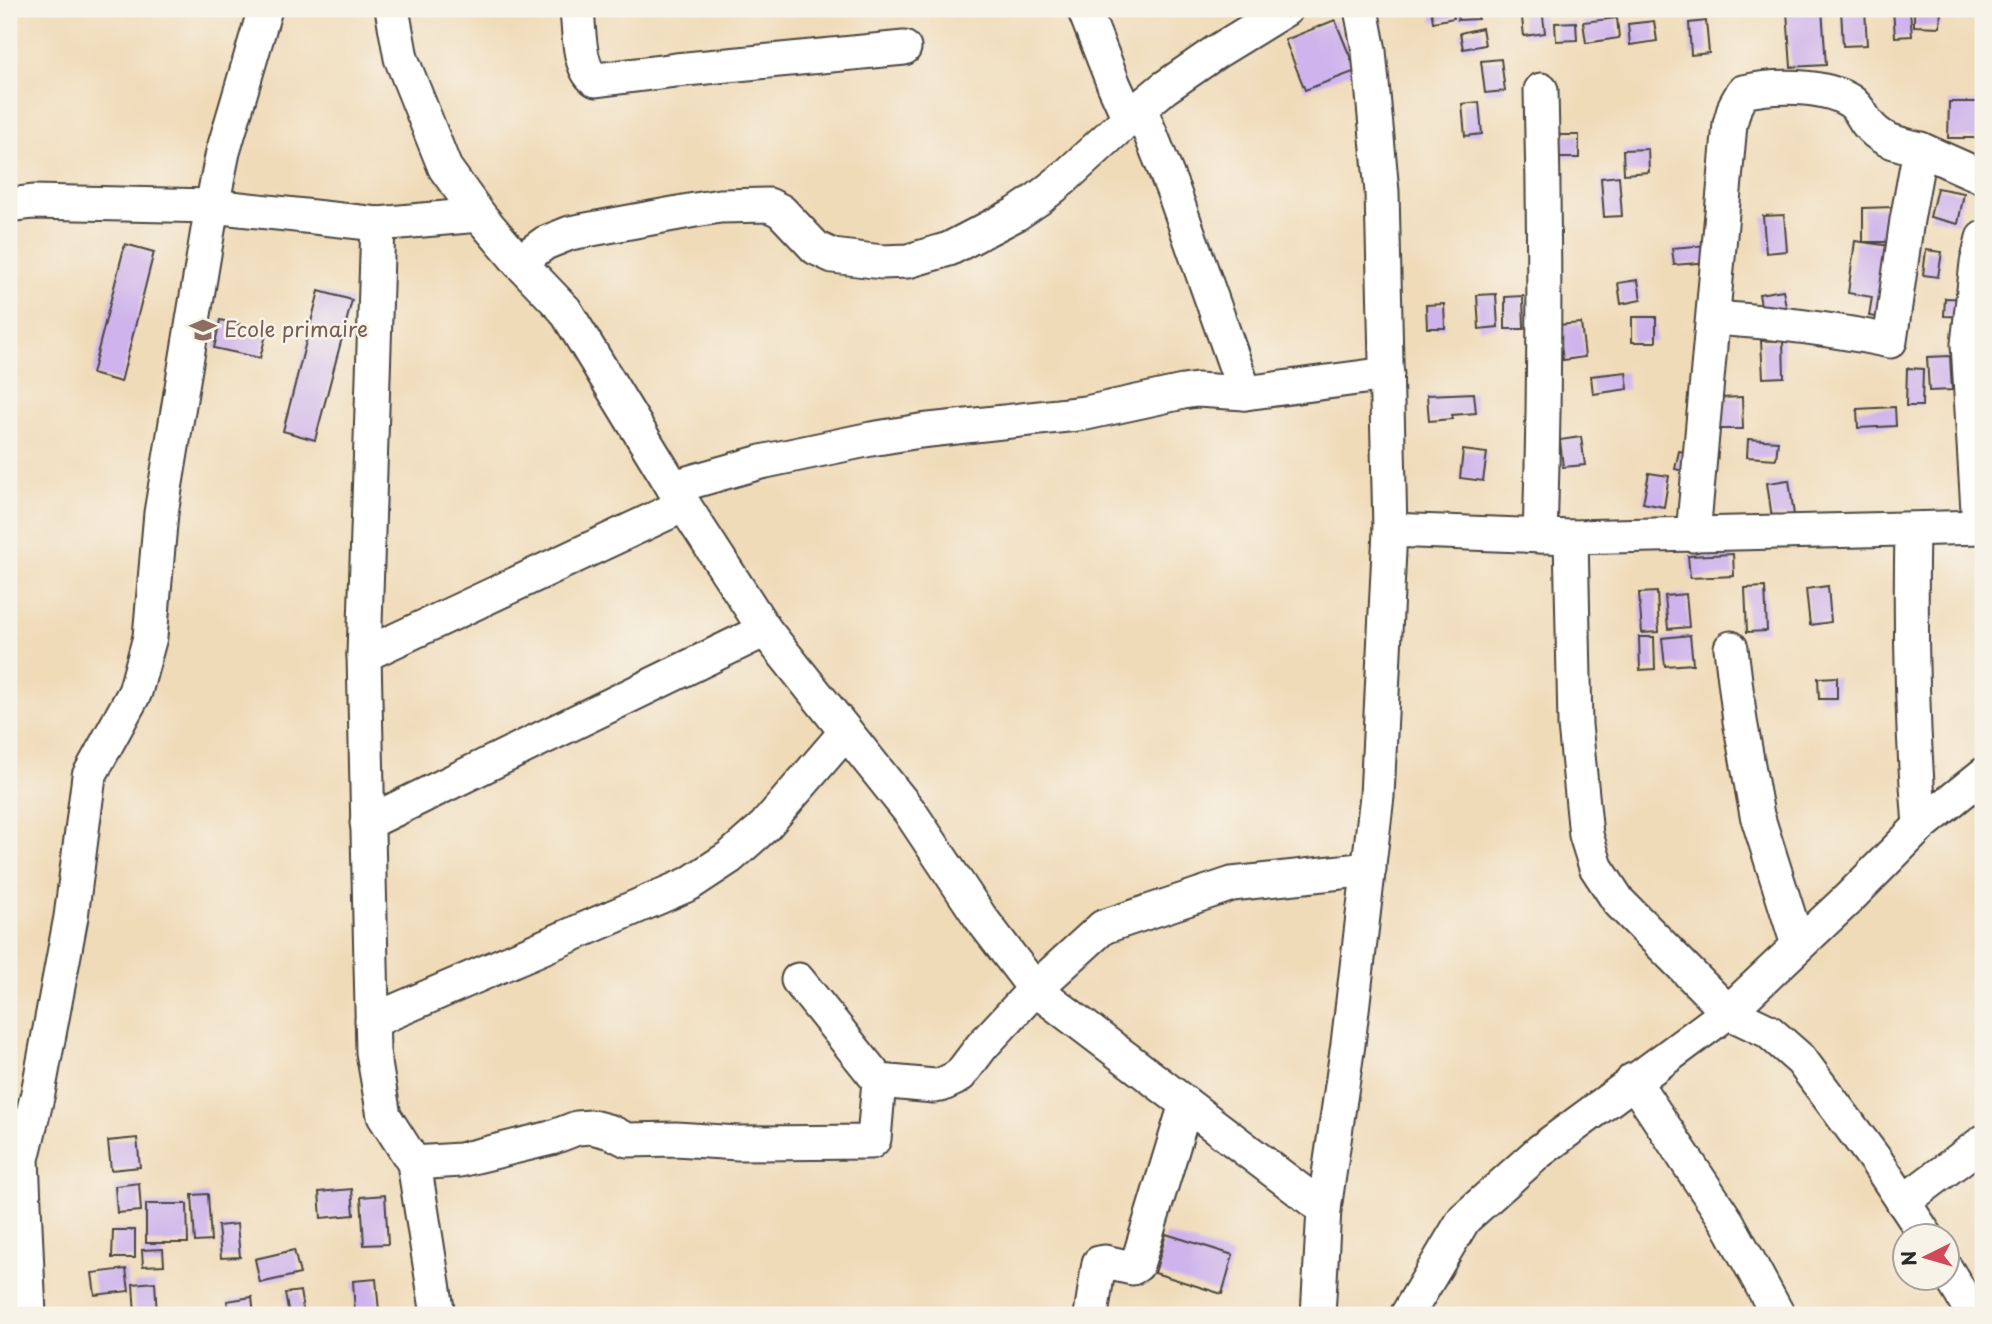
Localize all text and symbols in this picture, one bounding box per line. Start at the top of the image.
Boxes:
place label: Ecole primaire [224,312,368,344]
school or university icon: Ecole primaire [188,315,218,345]
north arrow [1890,1222,1960,1292]
text: N [1893,1250,1923,1267]

